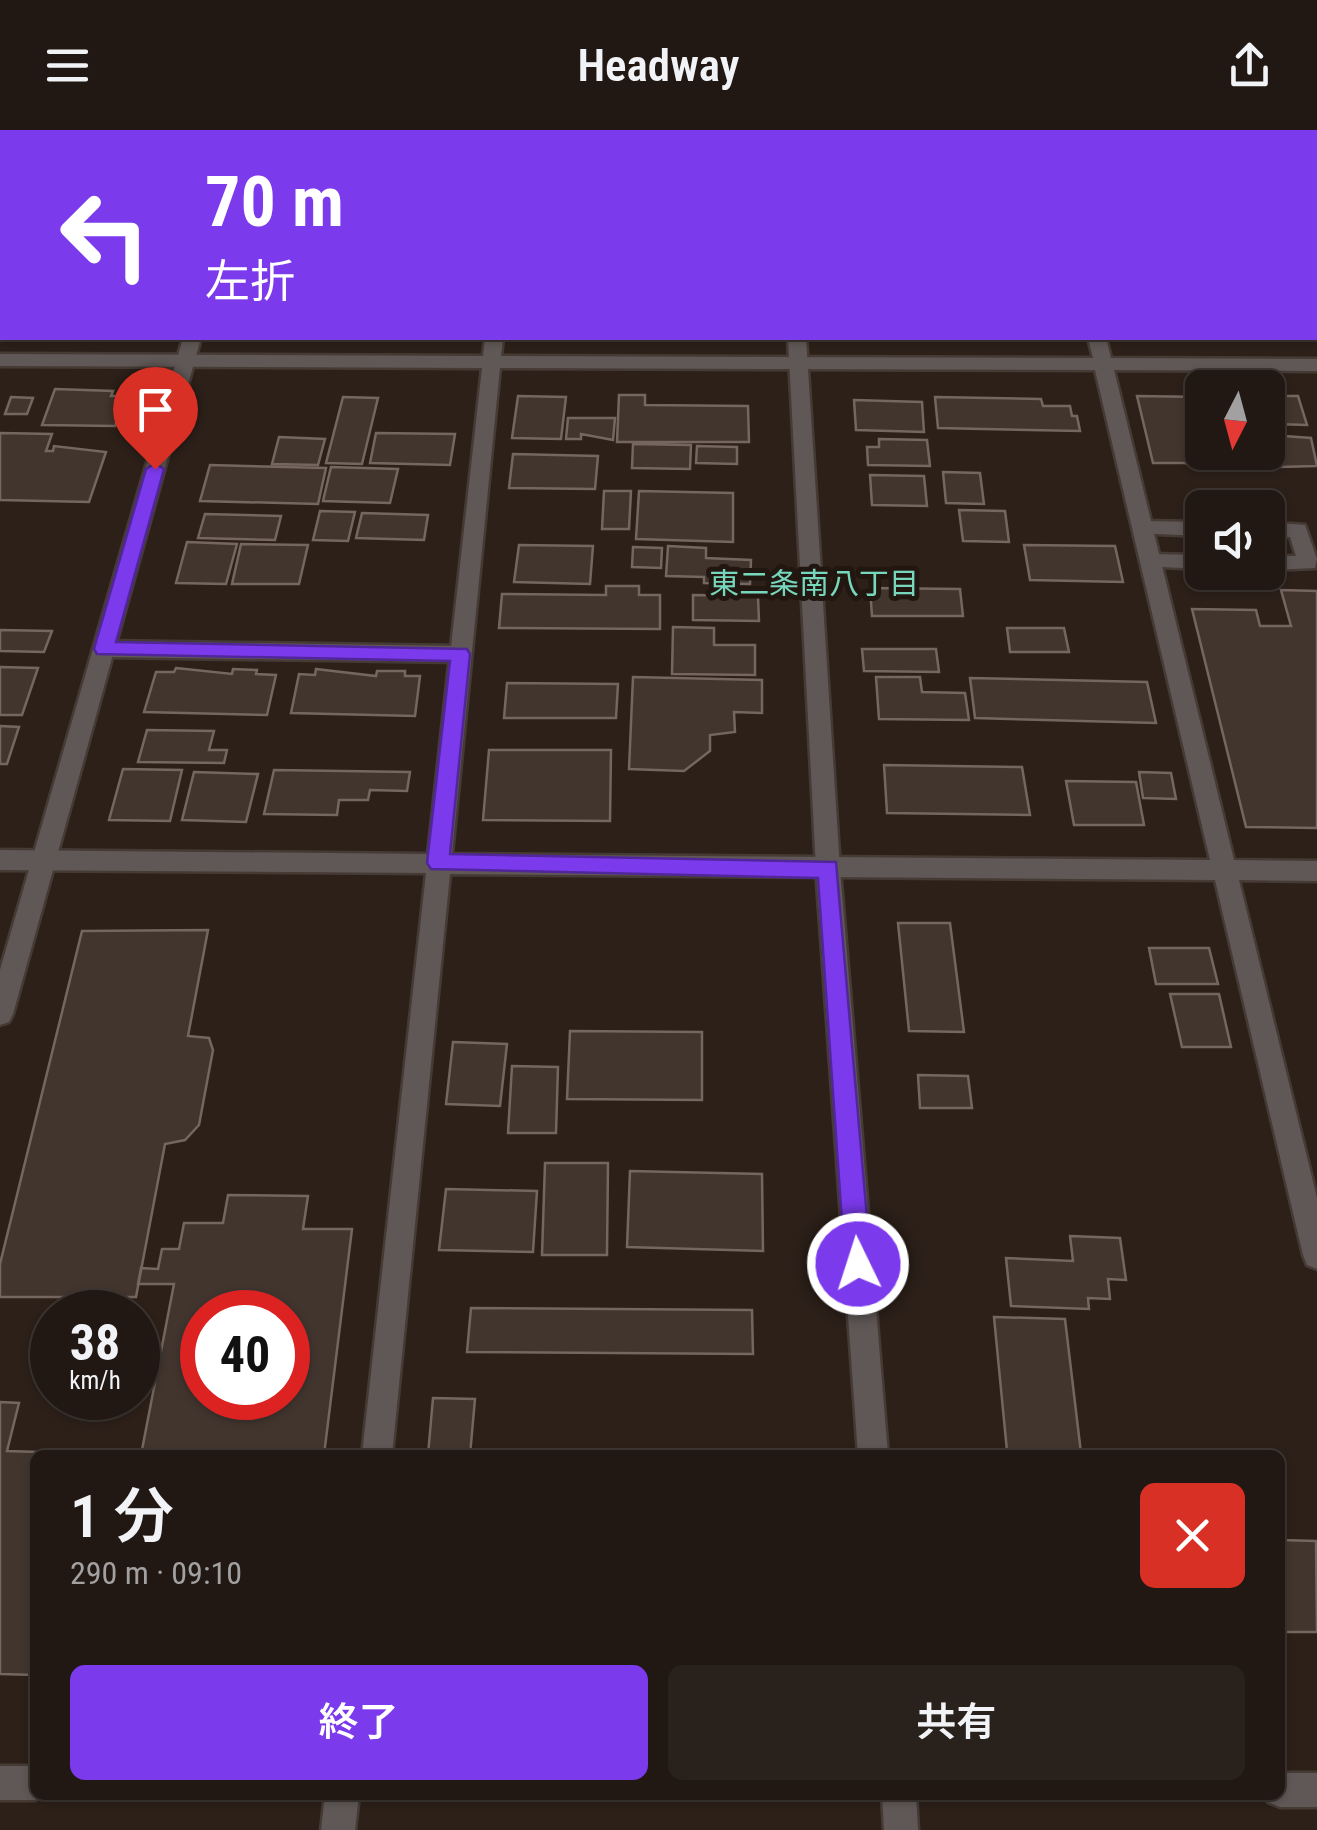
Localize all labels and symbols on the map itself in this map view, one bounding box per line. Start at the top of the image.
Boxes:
pin [113,367,198,470]
north arrow [1185,370,1285,470]
district label: 東二条南八丁目 [709,566,919,601]
position arrow [806,1212,910,1316]
speed limit sign: 40 [180,1290,310,1420]

